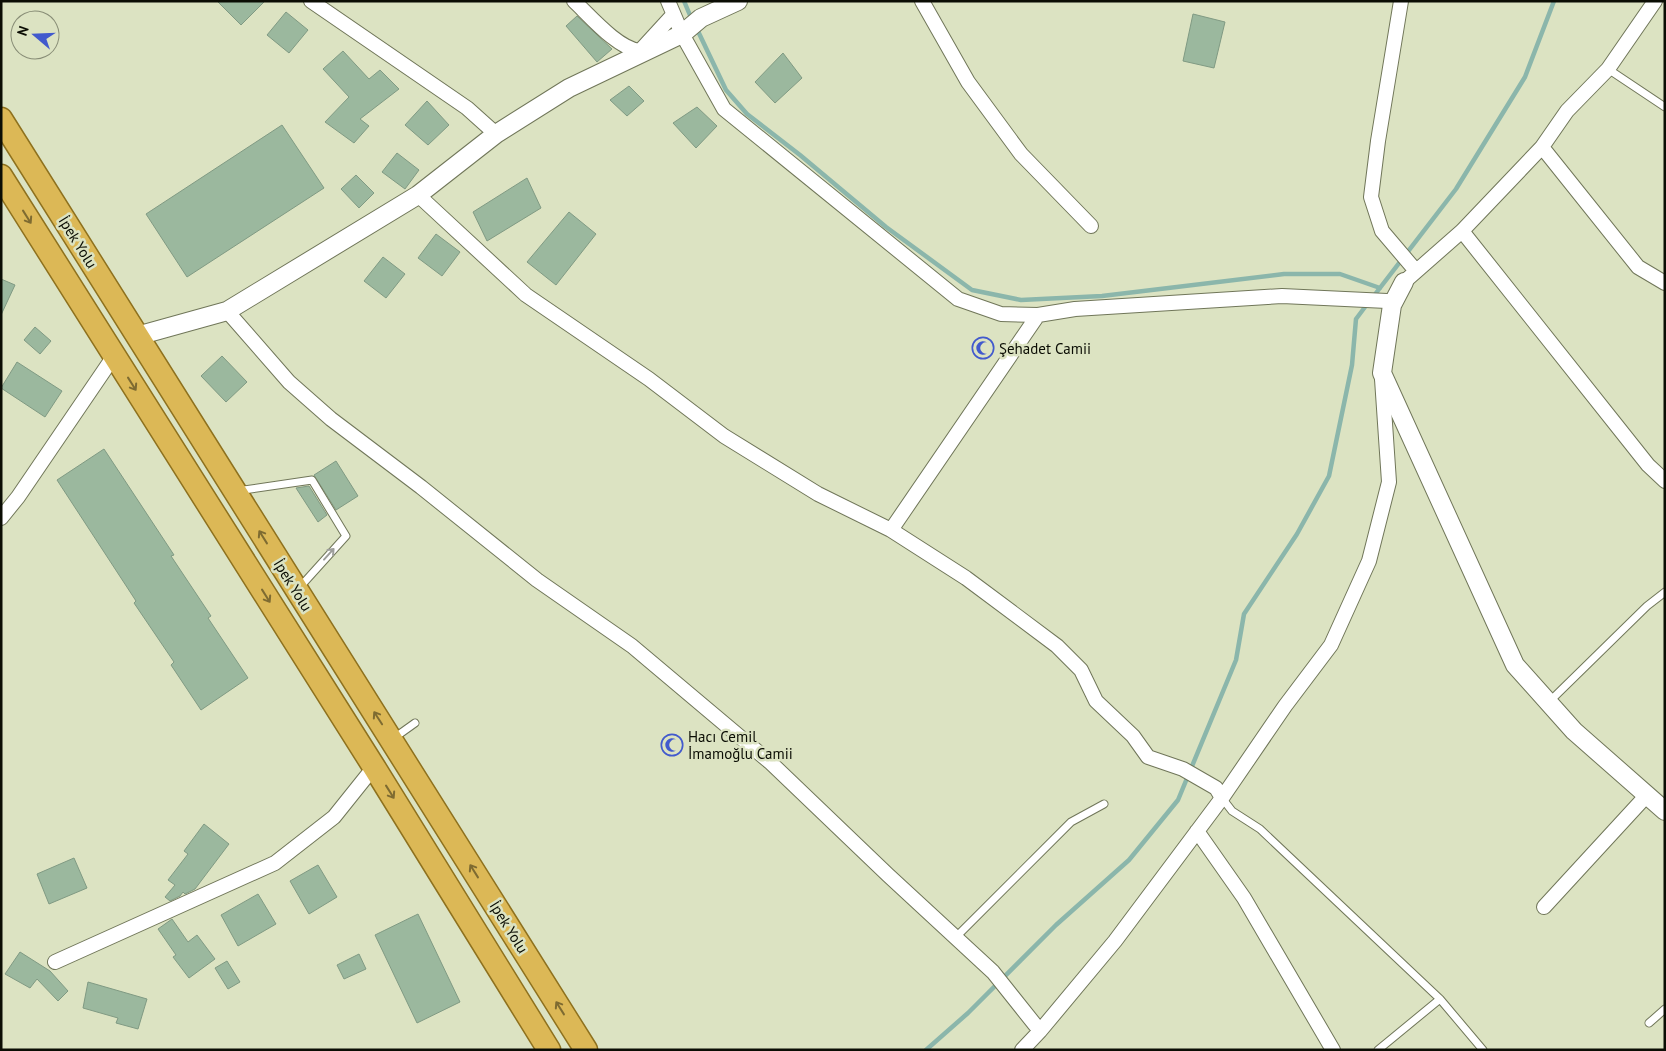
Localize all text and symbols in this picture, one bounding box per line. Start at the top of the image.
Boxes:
north arrow [10,10,60,60]
text: N [13,23,33,38]
one-way arrow [22,210,32,224]
street label: İpek Yolu [55,212,101,272]
mosque icon: Şehadet Camii [971,336,995,360]
place label: Şehadet Camii [999,339,1091,358]
one-way arrow [127,377,137,391]
one-way arrow [257,530,268,544]
one-way arrow [323,548,335,561]
street label: İpek Yolu [270,555,316,615]
one-way arrow [261,588,271,602]
one-way arrow [373,712,383,726]
place label: Hacı Cemil İmamoğlu Camii [688,727,793,763]
mosque icon: Hacı Cemil İmamoğlu Camii [660,733,684,757]
one-way arrow [385,785,395,799]
one-way arrow [468,864,478,878]
street label: İpek Yolu [486,897,532,957]
one-way arrow [555,1002,565,1016]

